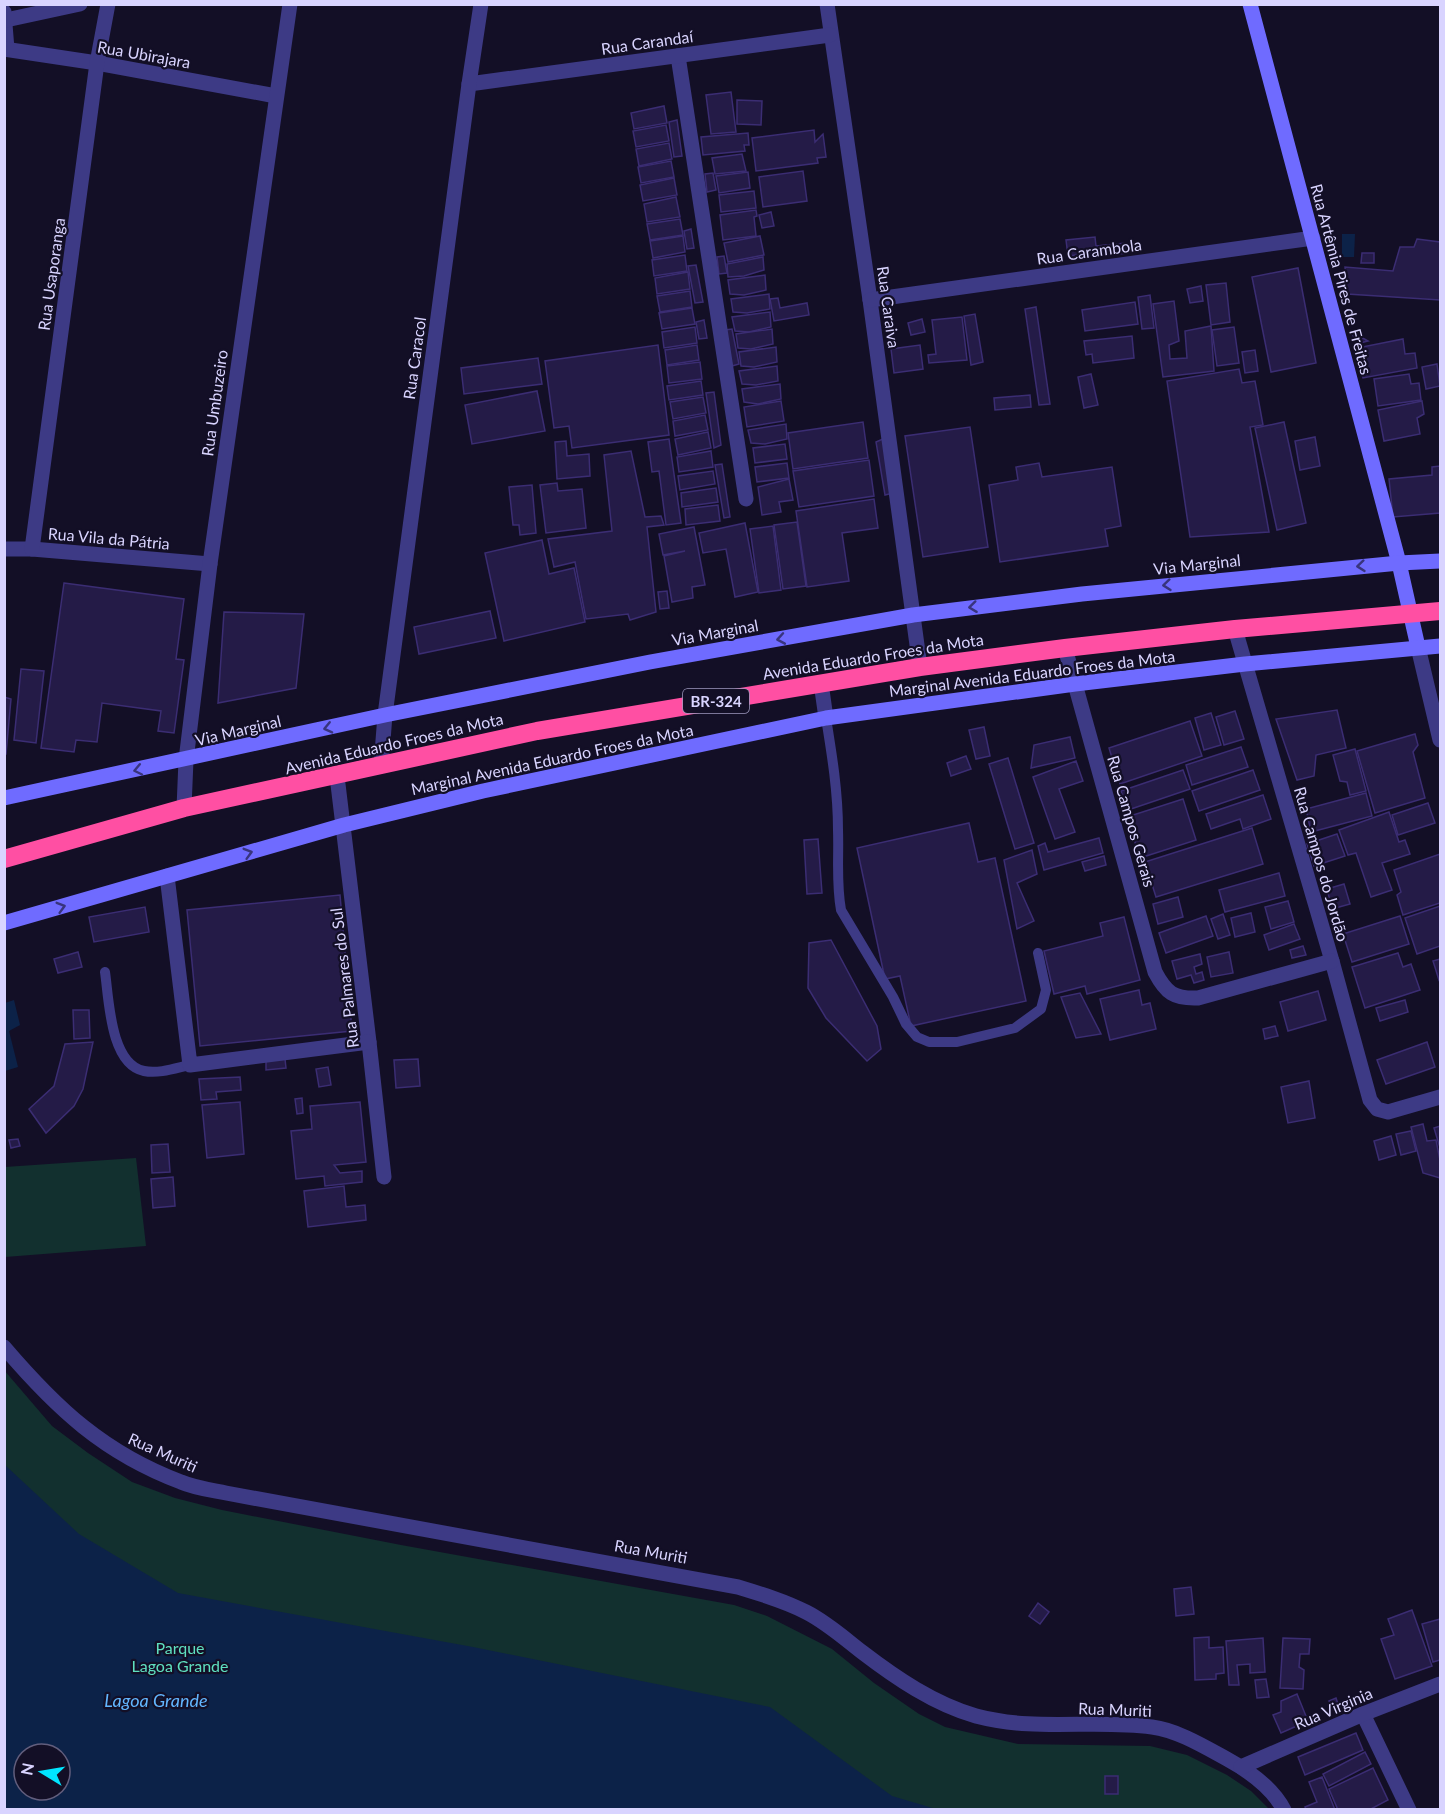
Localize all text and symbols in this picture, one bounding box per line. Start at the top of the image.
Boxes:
street label: Rua Carandaí [600,26,695,58]
street label: Rua Ubirajara [96,36,192,72]
street label: Rua Artêmia Pires de Freitas [1307,182,1377,376]
street label: Rua Usaporanga [34,216,68,332]
street label: Rua Carambola [1035,234,1143,268]
street label: Rua Caraiva [874,265,904,349]
street label: Rua Caracol [399,315,429,401]
street label: Rua Umbuzeiro [197,349,231,457]
street label: Rua Vila da Pátria [47,523,171,553]
street label: Via Marginal [1152,550,1242,578]
one-way arrow [1357,559,1366,572]
one-way arrow [1163,578,1172,591]
one-way arrow [969,601,978,613]
street label: Via Marginal [670,615,760,649]
street label: Avenida Eduardo Froes da Mota [761,629,985,683]
one-way arrow [776,632,786,644]
street label: Marginal Avenida Eduardo Froes da Mota [888,646,1176,700]
road number: BR-324 [683,689,749,713]
street label: Avenida Eduardo Froes da Mota [283,709,505,777]
street label: Via Marginal [193,711,283,749]
street label: Marginal Avenida Eduardo Froes da Mota [409,720,695,798]
one-way arrow [323,721,333,734]
street label: Rua Campos Gerais [1104,753,1160,889]
one-way arrow [133,763,143,776]
street label: Rua Campos do Jordão [1291,784,1353,944]
one-way arrow [242,848,253,860]
one-way arrow [55,902,66,914]
street label: Rua Palmares do Sul [326,907,362,1049]
street label: Rua Muriti [125,1428,201,1476]
street label: Rua Muriti [613,1535,689,1567]
park label: Parque Lagoa Grande [131,1638,229,1675]
street label: Rua Virginia [1291,1683,1375,1733]
water label: Lagoa Grande [104,1689,208,1711]
street label: Rua Muriti [1078,1698,1152,1720]
north arrow [12,1742,72,1802]
text: N [16,1761,37,1777]

